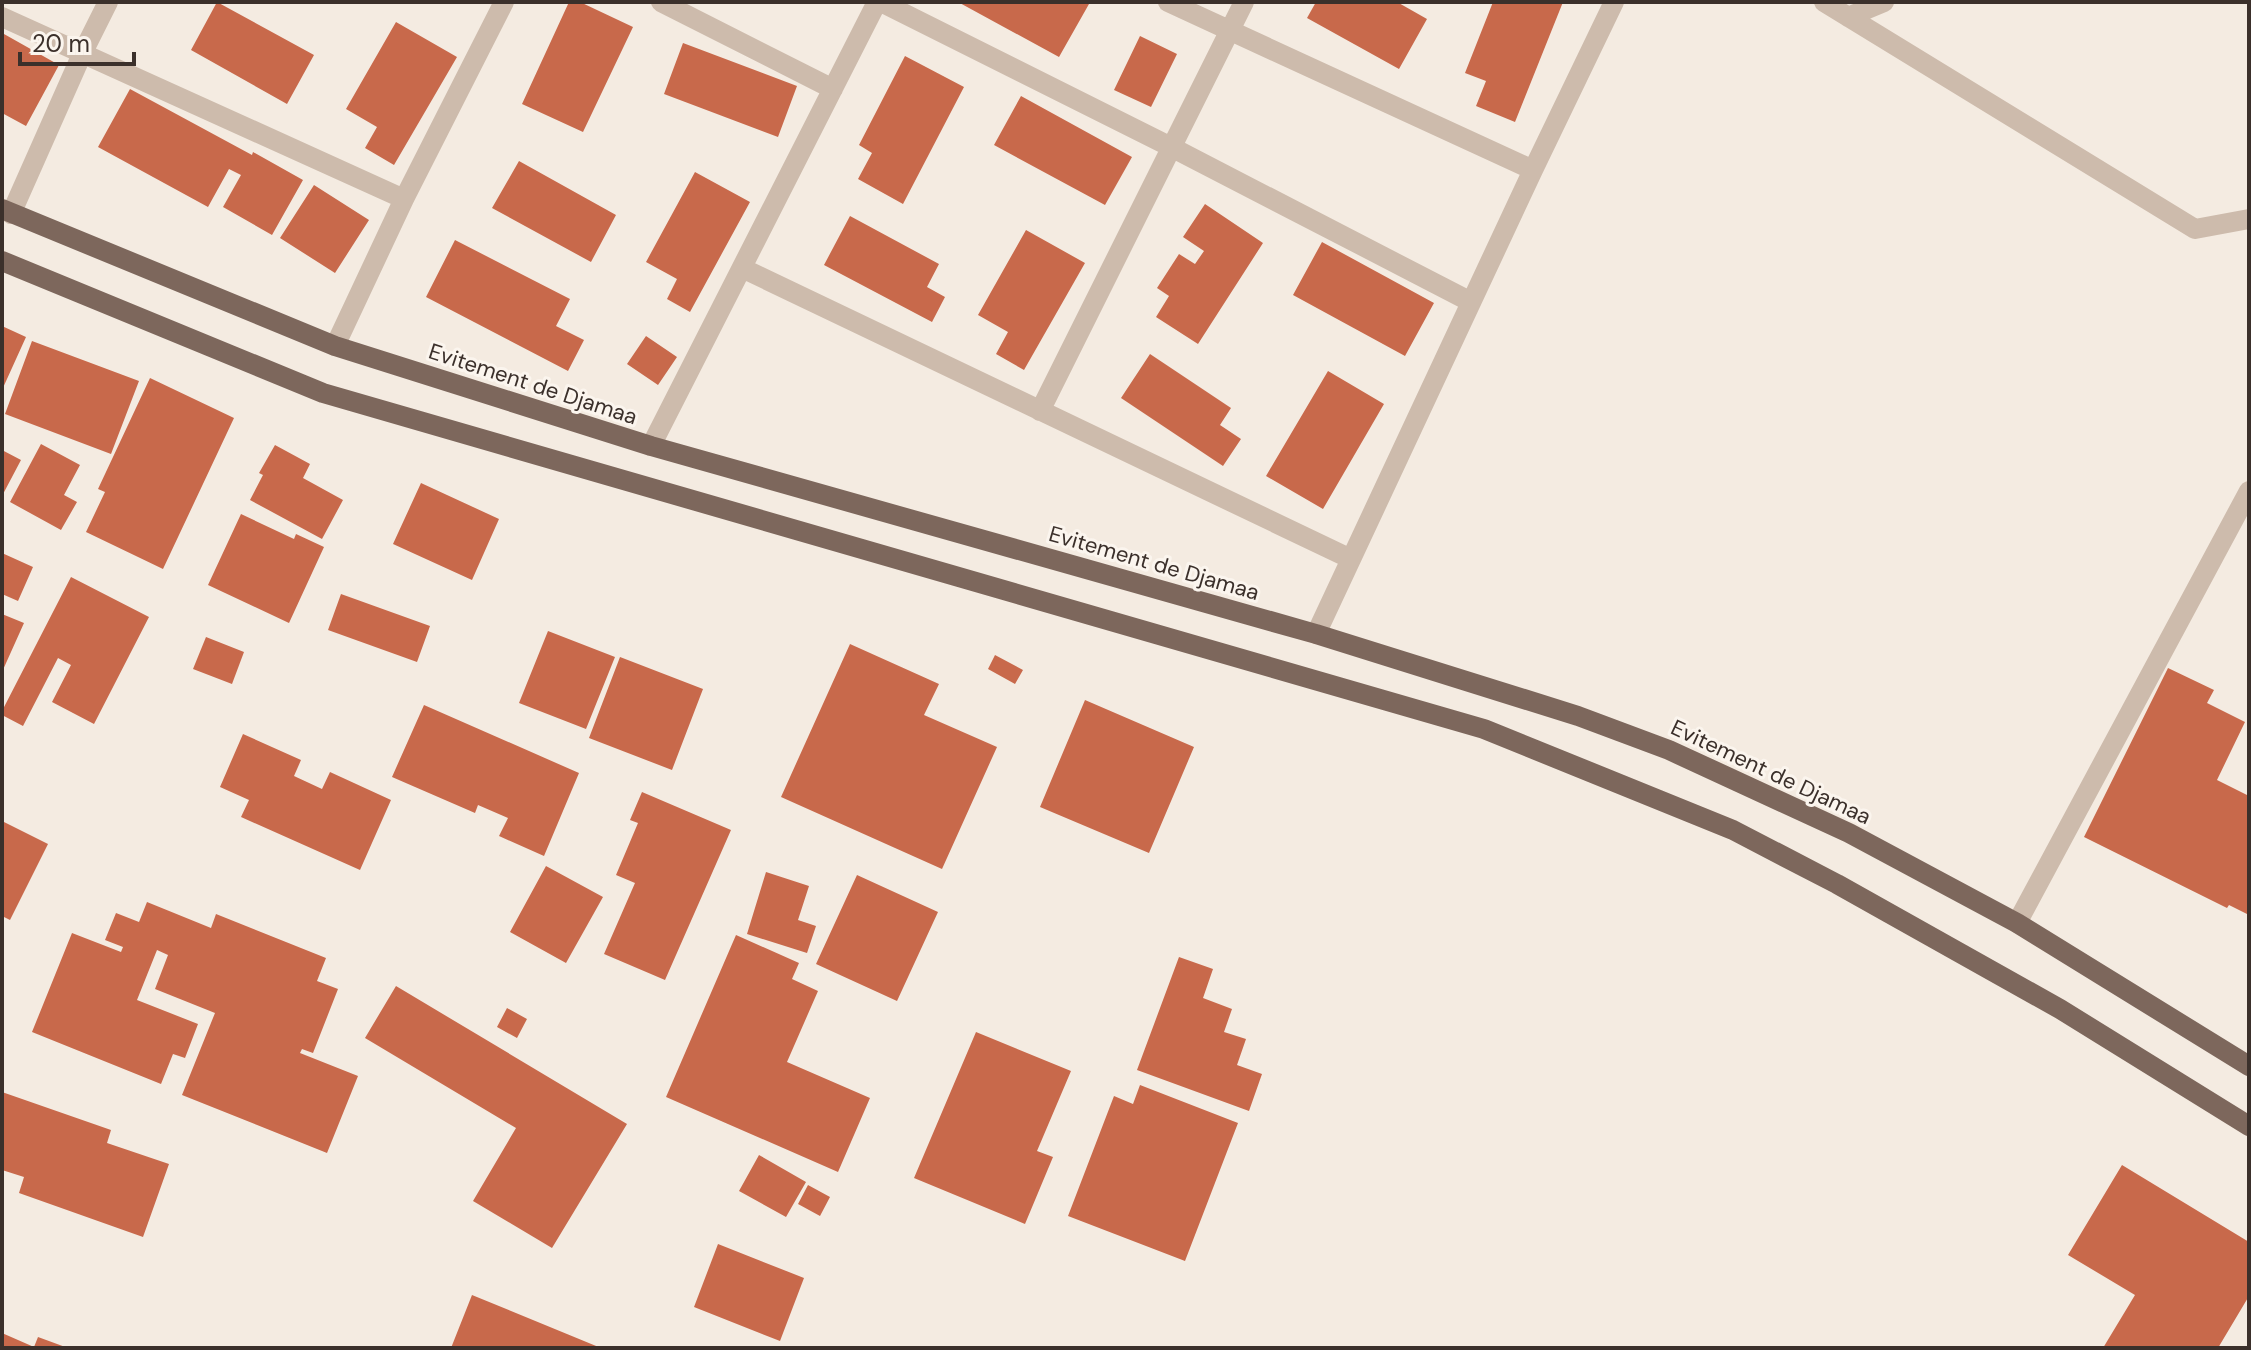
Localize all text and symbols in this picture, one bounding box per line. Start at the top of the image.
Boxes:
scale bar [20,16,134,66]
text: 20 m [32,28,90,59]
street label: Evitement de Djamaa [425,337,641,431]
street label: Evitement de Djamaa [1045,519,1263,607]
street label: Evitement de Djamaa [1666,713,1876,831]

